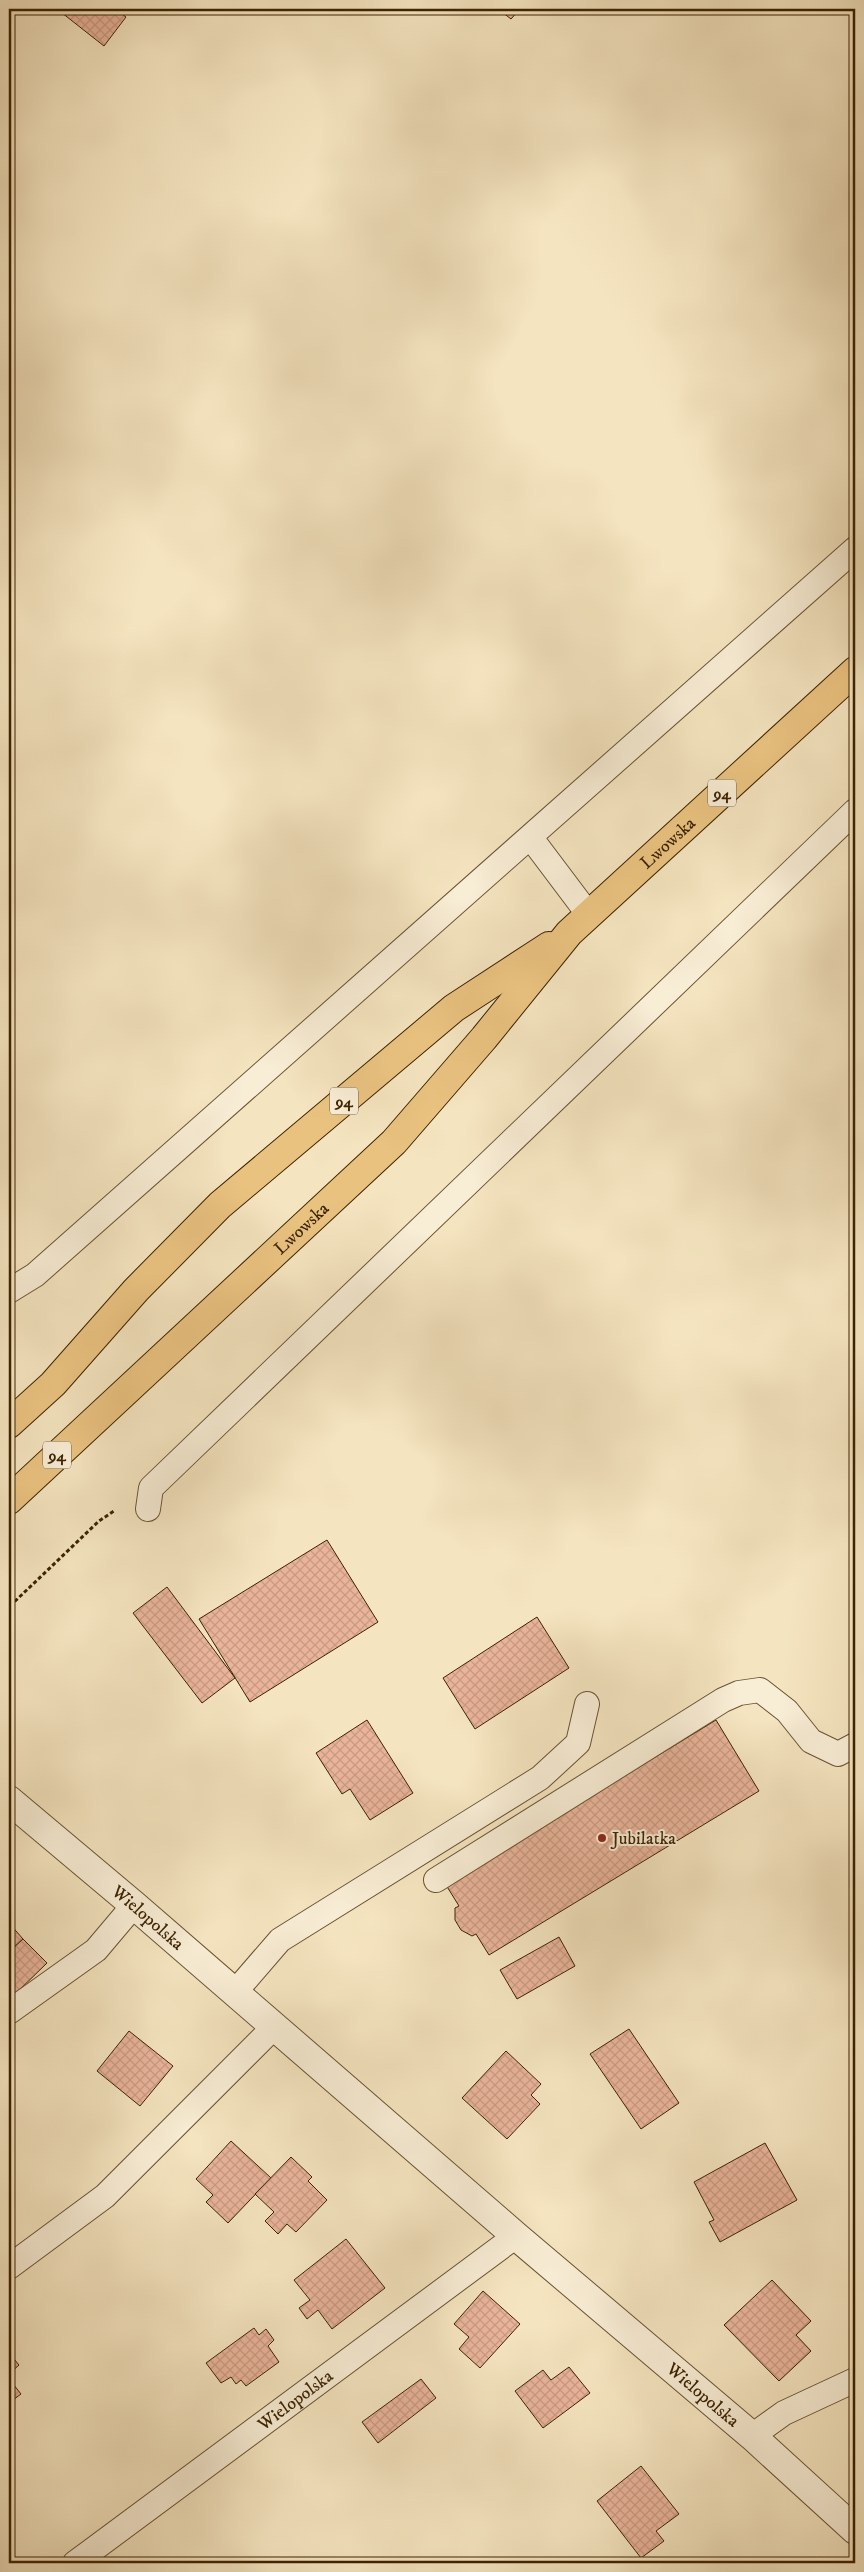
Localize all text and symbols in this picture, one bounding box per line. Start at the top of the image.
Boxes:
road number: 94 [708,780,736,806]
street label: Lwowska [636,812,701,874]
road number: 94 [330,1088,358,1114]
street label: Lwowska [270,1198,334,1260]
road number: 94 [43,1442,71,1468]
place label: Jubilatka [610,1828,676,1850]
marker: Jubilatka [596,1832,608,1844]
street label: Wielopolska [106,1880,188,1956]
street label: Wielopolska [661,2358,744,2433]
street label: Wielopolska [253,2365,338,2436]

